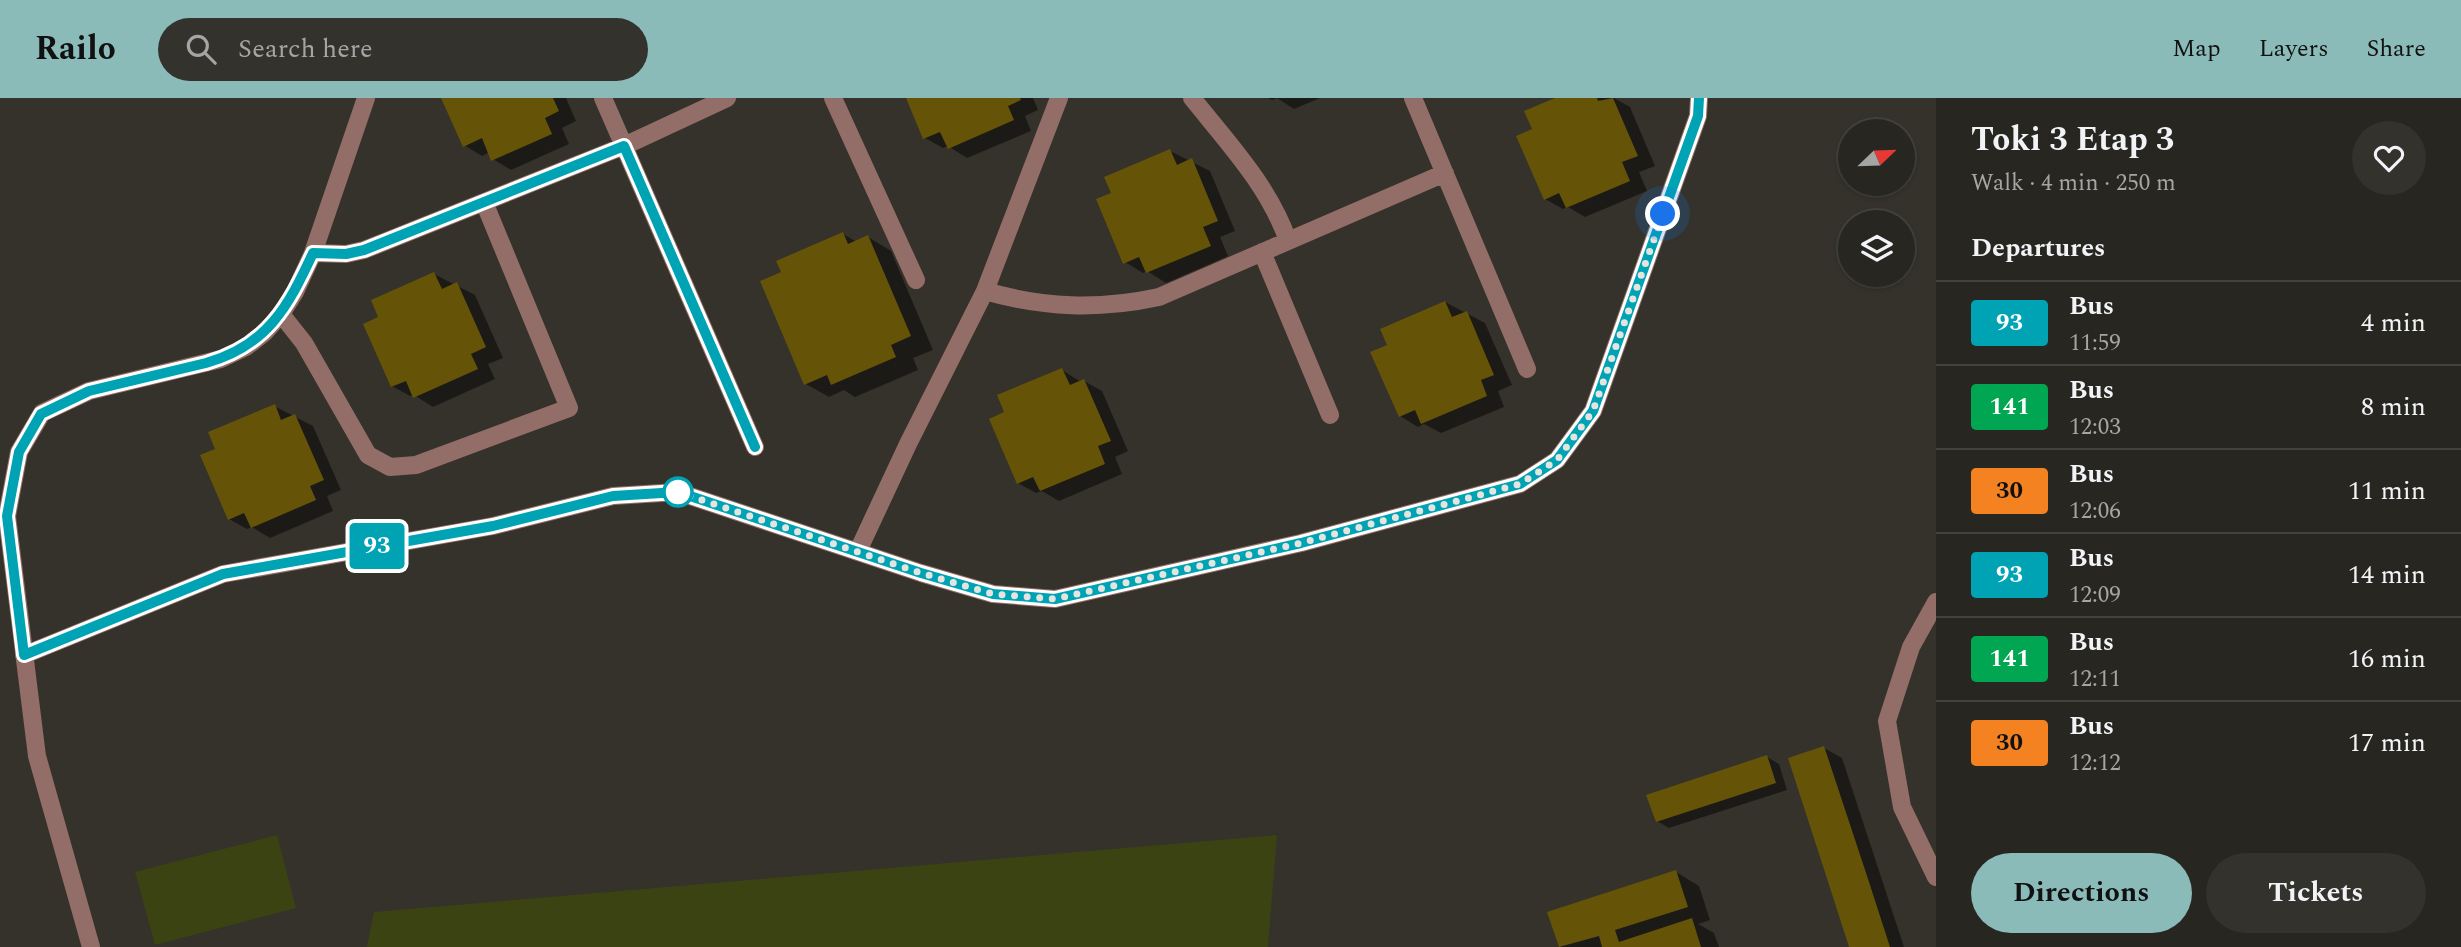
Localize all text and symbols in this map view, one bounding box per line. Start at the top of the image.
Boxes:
search box [158,18,648,81]
text: Railo [35,24,116,74]
text: Search here [238,29,373,69]
icon: search [182,30,220,68]
text: Map [2172,31,2221,67]
text: Layers [2259,31,2329,67]
text: Share [2367,31,2426,67]
text: Toki 3 Etap 3 [1971,115,2174,165]
north arrow [1838,119,1914,196]
map controls [1838,119,1915,287]
button: heart [2352,121,2426,195]
text: Walk · 4 min · 250 m [1971,166,2176,201]
your location [1645,196,1680,231]
button: layers [1838,210,1915,287]
text: Departures [1971,228,2105,268]
text: Bus [2069,286,2114,326]
text: 4 min [2361,303,2426,343]
text: 93 [1996,305,2023,341]
text: 11:59 [2069,326,2121,361]
text: Bus [2069,370,2114,410]
text: 8 min [2361,387,2426,427]
text: 141 [1989,389,2030,425]
text: 12:03 [2069,410,2121,445]
text: Bus [2069,454,2114,494]
text: 11 min [2348,471,2426,511]
text: 30 [1996,473,2023,509]
unlabelled marker [663,477,693,507]
text: 12:06 [2069,494,2121,529]
line badge: 93 [346,523,408,569]
text: 93 [364,528,390,564]
text: Bus [2069,538,2114,578]
text: 14 min [2348,555,2426,595]
text: 93 [1996,557,2023,593]
text: 12:09 [2069,578,2121,613]
text: Bus [2069,622,2114,662]
text: 16 min [2348,639,2426,679]
text: 141 [1989,641,2030,677]
text: 12:11 [2069,662,2121,697]
text: Bus [2069,706,2114,746]
text: 17 min [2348,723,2426,763]
text: 30 [1996,725,2023,761]
text: 12:12 [2069,746,2121,781]
button: Directions [1971,853,2192,933]
button: Tickets [2206,853,2426,933]

